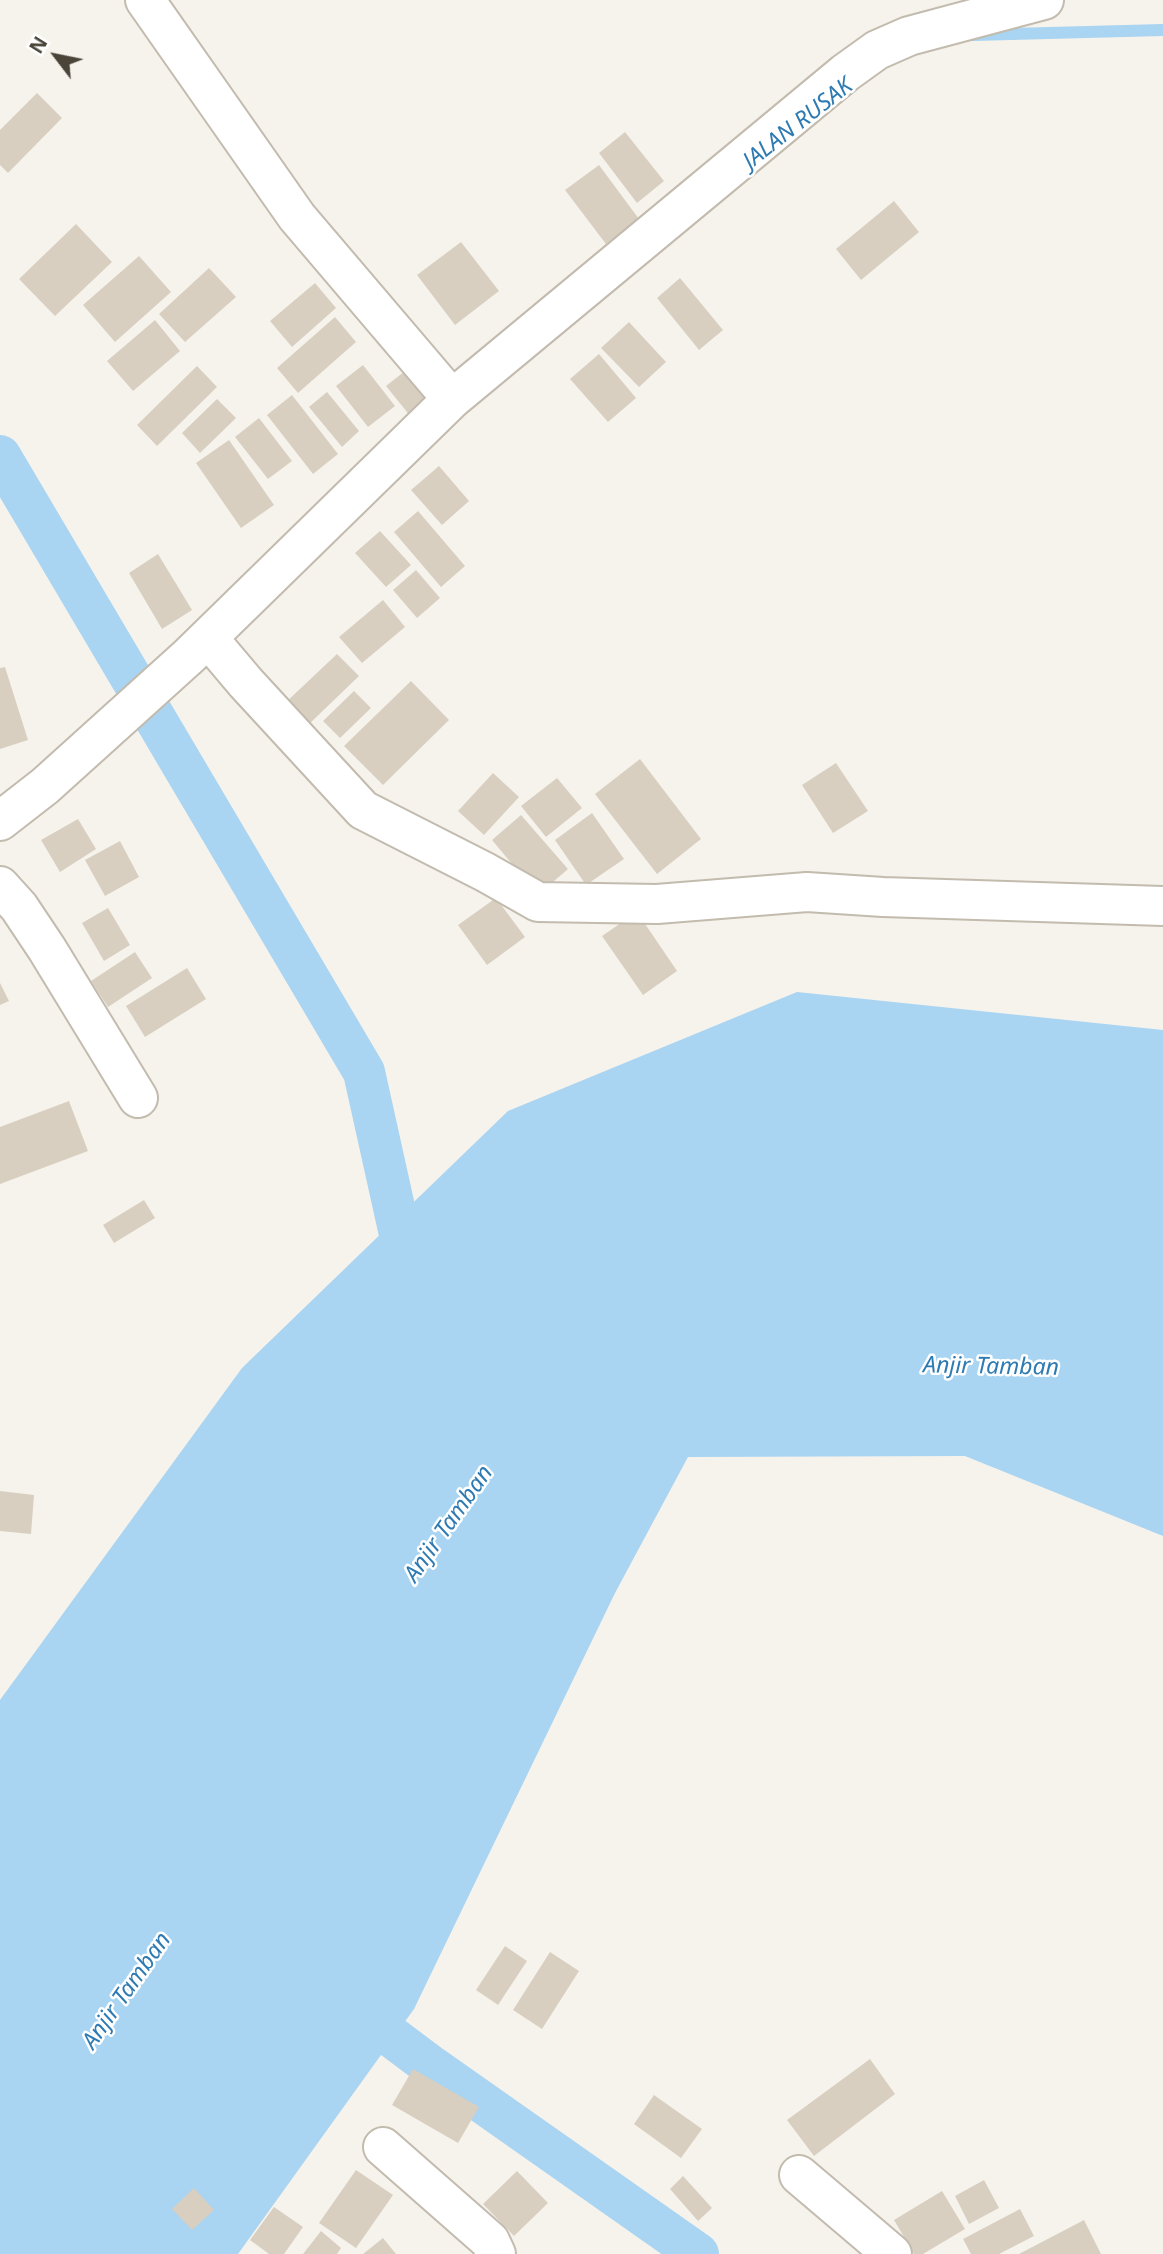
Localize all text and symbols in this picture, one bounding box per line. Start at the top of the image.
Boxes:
north arrow [21,21,91,91]
text: N [23,31,53,58]
water label: JALAN RUSAK [738,73,858,175]
water label: Anjir Tamban [923,1352,1059,1382]
water label: Anjir Tamban [399,1460,499,1588]
water label: Anjir Tamban [77,1927,177,2055]

